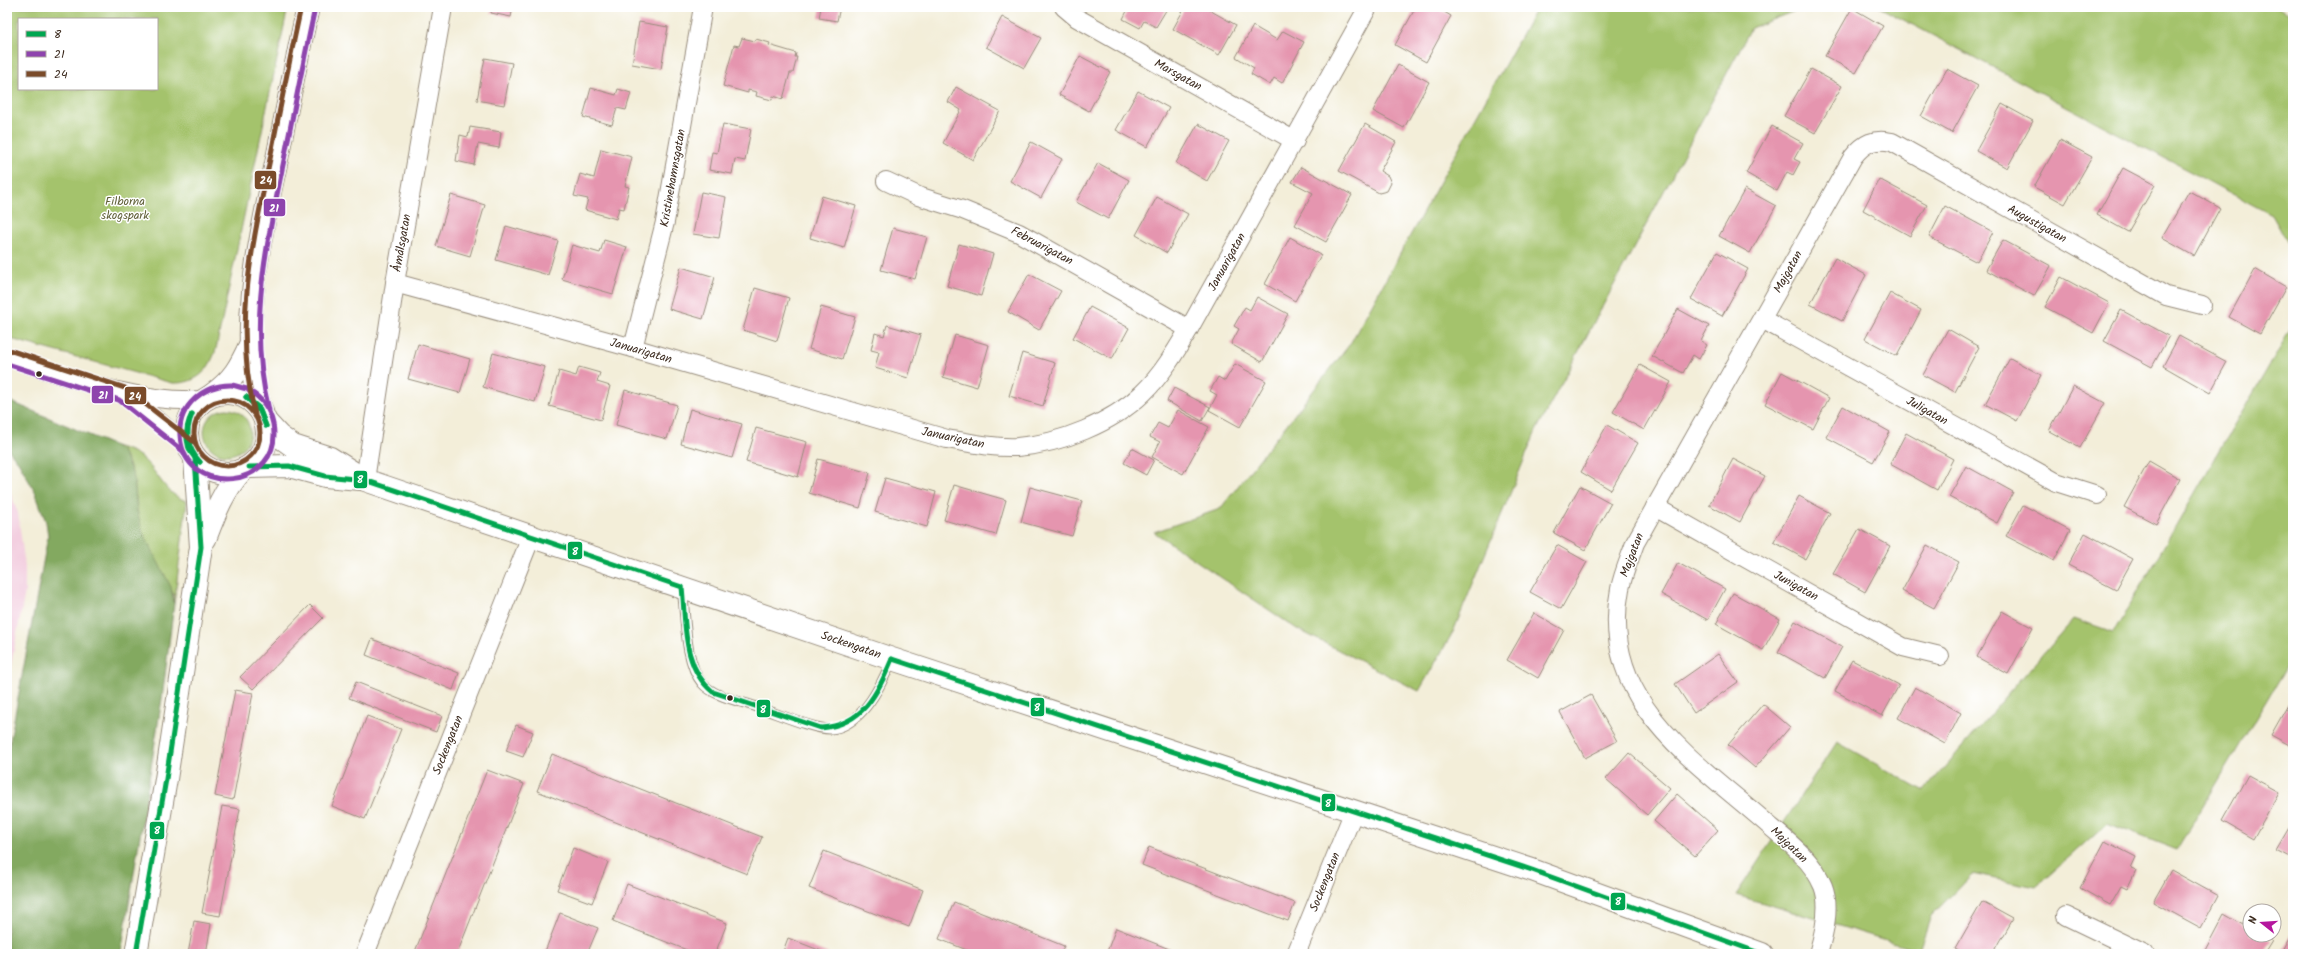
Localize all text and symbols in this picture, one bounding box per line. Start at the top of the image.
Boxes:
legend [18,18,158,90]
text: 8 [54,25,62,44]
text: 21 [54,45,65,64]
street label: Marsgatan [1151,54,1205,96]
text: 24 [54,65,68,84]
street label: Kristinehamnsgatan [655,127,691,229]
line badge: 24 [254,170,277,190]
text: 24 [260,172,272,190]
park label: Filborna skogspark [101,192,149,225]
line badge: 21 [263,198,286,217]
text: 21 [269,200,280,218]
street label: Augustigatan [2004,200,2070,248]
street label: Åmålsgatan [388,213,416,273]
street label: Februarigatan [1007,222,1077,270]
street label: Januarigatan [1203,229,1251,295]
street label: Majgatan [1769,247,1807,297]
street label: Januarigatan [608,333,674,369]
unlabelled marker [34,369,44,379]
line badge: 21 [91,385,114,404]
line badge: 24 [124,386,147,405]
text: 21 [98,387,109,405]
text: 24 [129,388,141,406]
street label: Juligatan [1903,392,1951,430]
street label: Januarigatan [920,422,986,454]
line badge: 8 [353,470,368,489]
text: 8 [357,471,364,489]
street label: Majgatan [1615,530,1649,580]
line badge: 8 [567,541,583,560]
text: 8 [572,543,579,561]
street label: Junigatan [1770,566,1822,606]
street label: Sockengatan [818,626,884,664]
unlabelled marker [725,693,735,703]
line badge: 8 [1030,697,1045,717]
line badge: 8 [756,699,771,718]
text: 8 [1034,699,1041,717]
text: 8 [760,701,767,719]
street label: Sockengatan [427,712,469,778]
line badge: 8 [1321,793,1336,812]
text: 8 [1325,795,1332,813]
line badge: 8 [149,821,165,840]
text: 8 [154,822,161,840]
street label: Majgatan [1766,822,1812,868]
street label: Sockengatan [1304,849,1346,915]
line badge: 8 [1610,892,1626,911]
text: 8 [1615,893,1622,911]
north arrow [2242,903,2282,943]
text: N [2244,914,2263,926]

